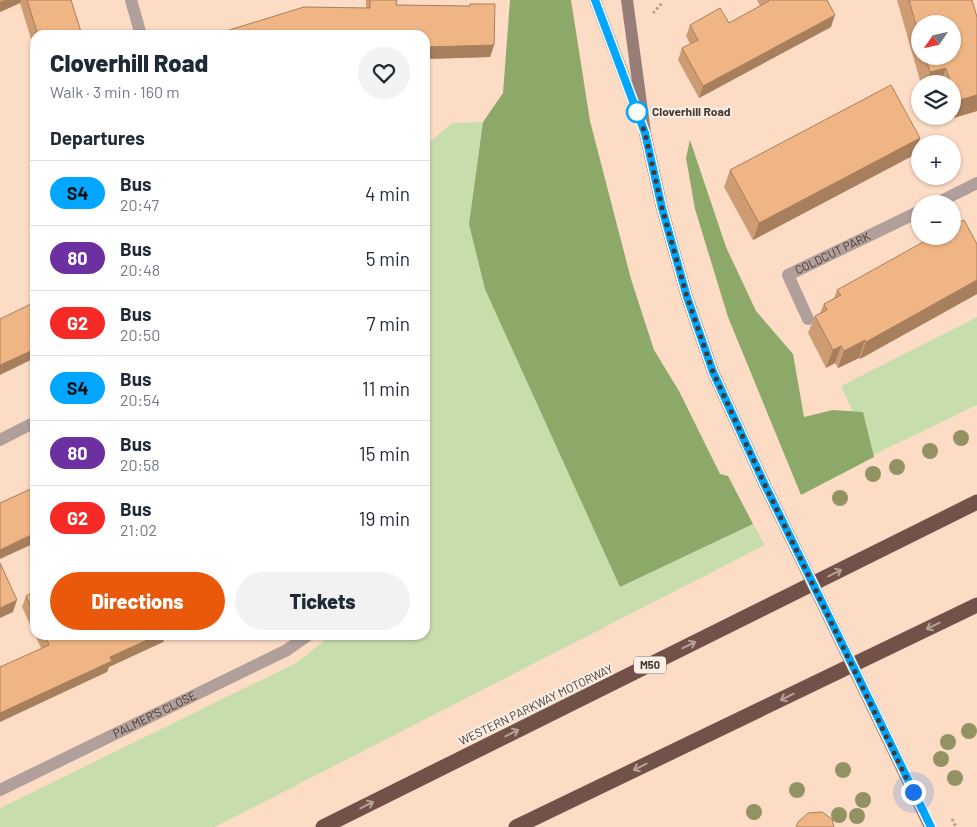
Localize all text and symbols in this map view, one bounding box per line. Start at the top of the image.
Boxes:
north arrow [911,15,961,65]
map controls [911,15,961,245]
button: heart [358,47,410,99]
text: Cloverhill Road [50,48,208,77]
button: layers [911,75,961,125]
text: Walk · 3 min · 160 m [50,82,179,101]
marker: Cloverhill Road [626,101,648,123]
place label: Cloverhill Road [652,104,731,118]
text: Departures [50,126,145,149]
button: + [911,135,961,185]
text: Bus [120,172,152,195]
text: S4 [67,182,88,204]
text: 4 min [365,182,410,205]
text: 20:47 [120,195,159,214]
button: − [911,195,961,245]
street label: COLDCUT PARK [792,228,873,277]
text: Bus [120,237,152,260]
text: 80 [68,247,88,269]
text: 5 min [366,247,410,270]
text: 20:48 [120,260,160,279]
text: Bus [120,302,152,325]
text: G2 [67,312,88,334]
text: 7 min [366,312,410,335]
text: 20:50 [120,325,160,344]
text: Bus [120,367,152,390]
text: S4 [67,377,88,399]
text: 11 min [362,377,410,400]
text: 20:54 [120,390,160,409]
text: Bus [120,432,152,455]
text: 80 [68,442,88,464]
text: 15 min [359,442,410,465]
text: 20:58 [120,455,160,474]
text: Bus [120,497,152,520]
text: G2 [67,507,88,529]
text: 19 min [359,507,410,530]
text: 21:02 [120,520,157,539]
one-way arrow [827,568,842,577]
button: Directions [50,572,225,630]
button: Tickets [235,572,410,630]
one-way arrow [926,622,941,632]
one-way arrow [681,640,696,649]
road number: M50 [634,656,666,674]
street label: WESTERN PARKWAY MOTORWAY [456,661,615,748]
street label: PALMER'S CLOSE [110,687,198,740]
one-way arrow [779,692,794,702]
one-way arrow [505,728,520,738]
one-way arrow [633,763,648,772]
your location [901,780,926,805]
one-way arrow [359,800,374,809]

